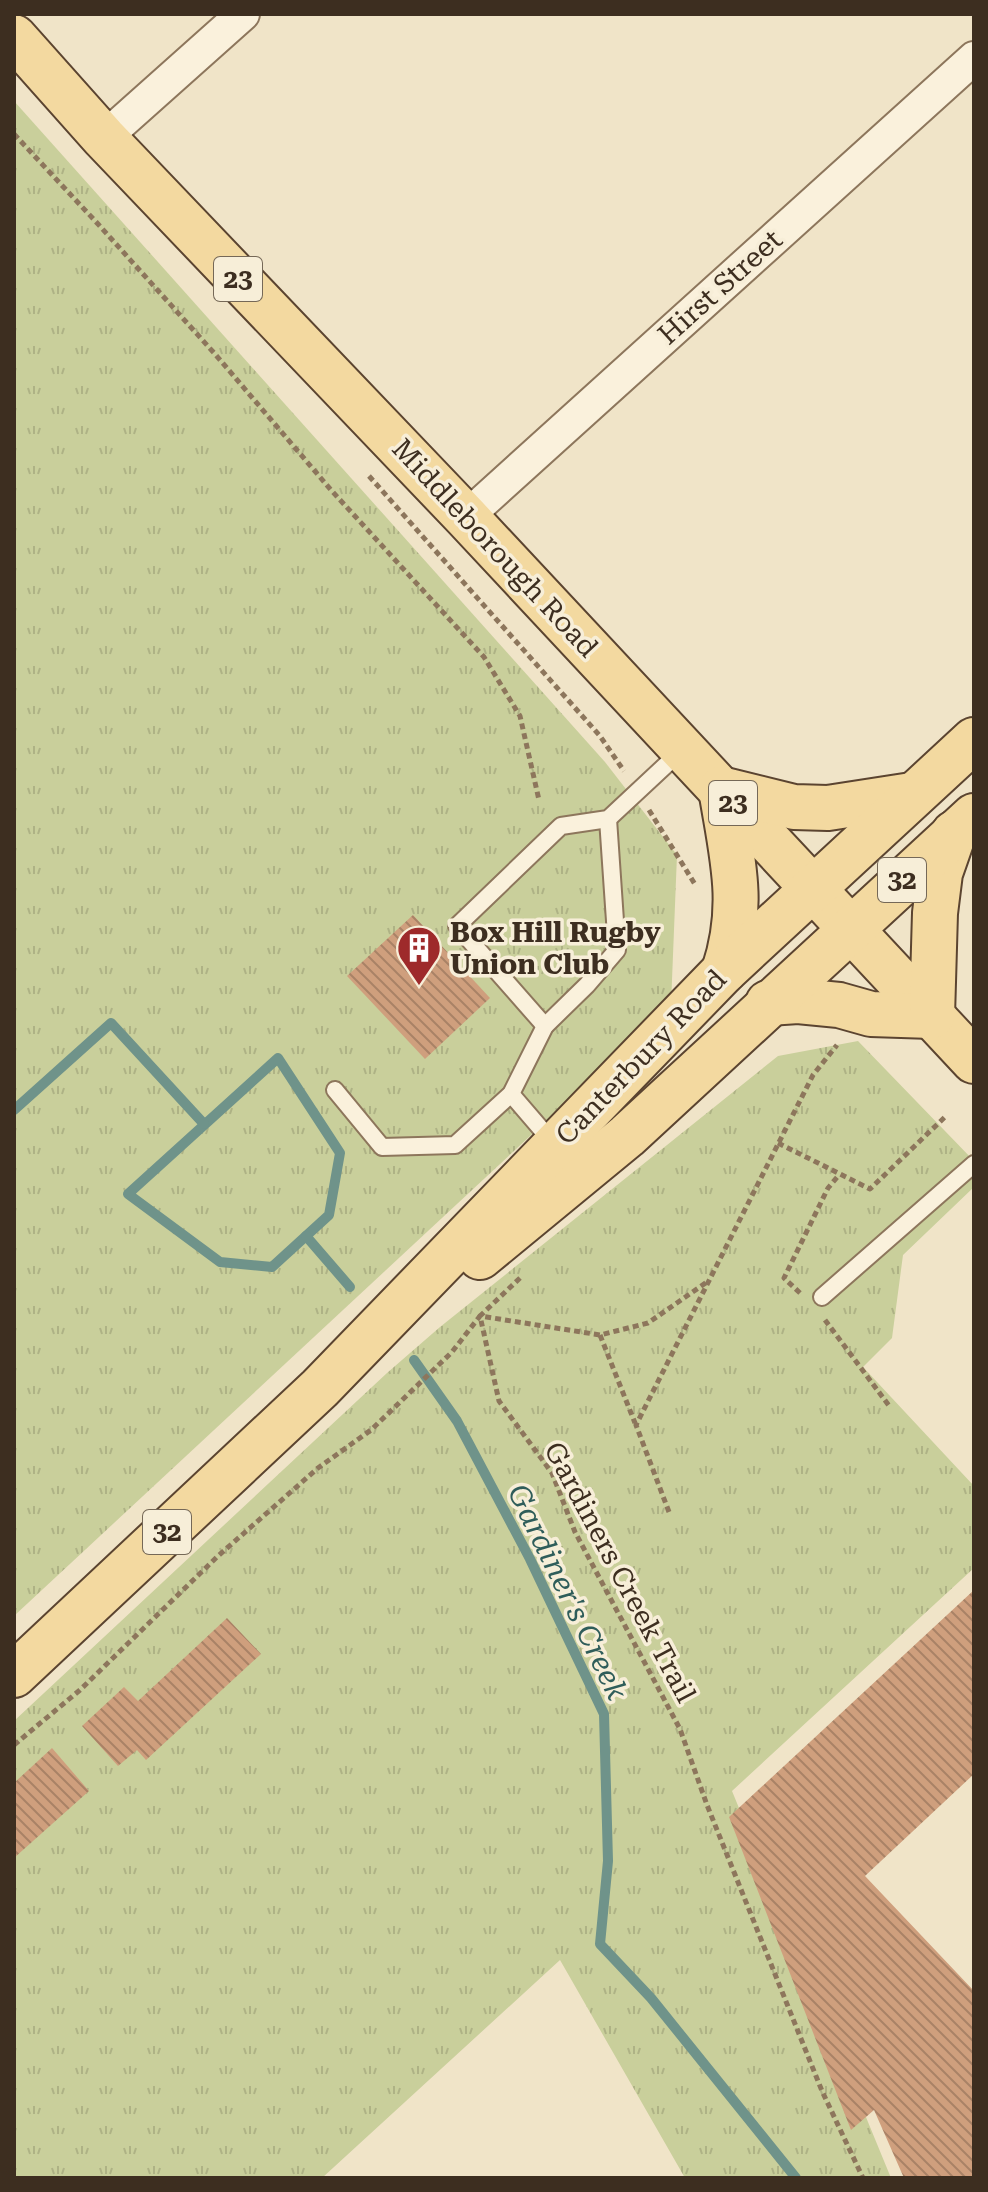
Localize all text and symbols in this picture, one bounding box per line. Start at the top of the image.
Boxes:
street label: Hirst Street [651,223,789,351]
road number: 23 [214,257,262,301]
street label: Middleborough Road [385,432,605,664]
road number: 23 [709,781,757,825]
road number: 32 [878,858,926,902]
place label: Box Hill Rugby Union Club [450,916,661,981]
building icon: Box Hill Rugby Union Club [395,924,443,987]
street label: Canterbury Road [549,963,733,1151]
street label: Gardiners Creek Trail [537,1436,703,1708]
water label: Gardiner's Creek [501,1479,636,1706]
road number: 32 [143,1510,191,1554]

